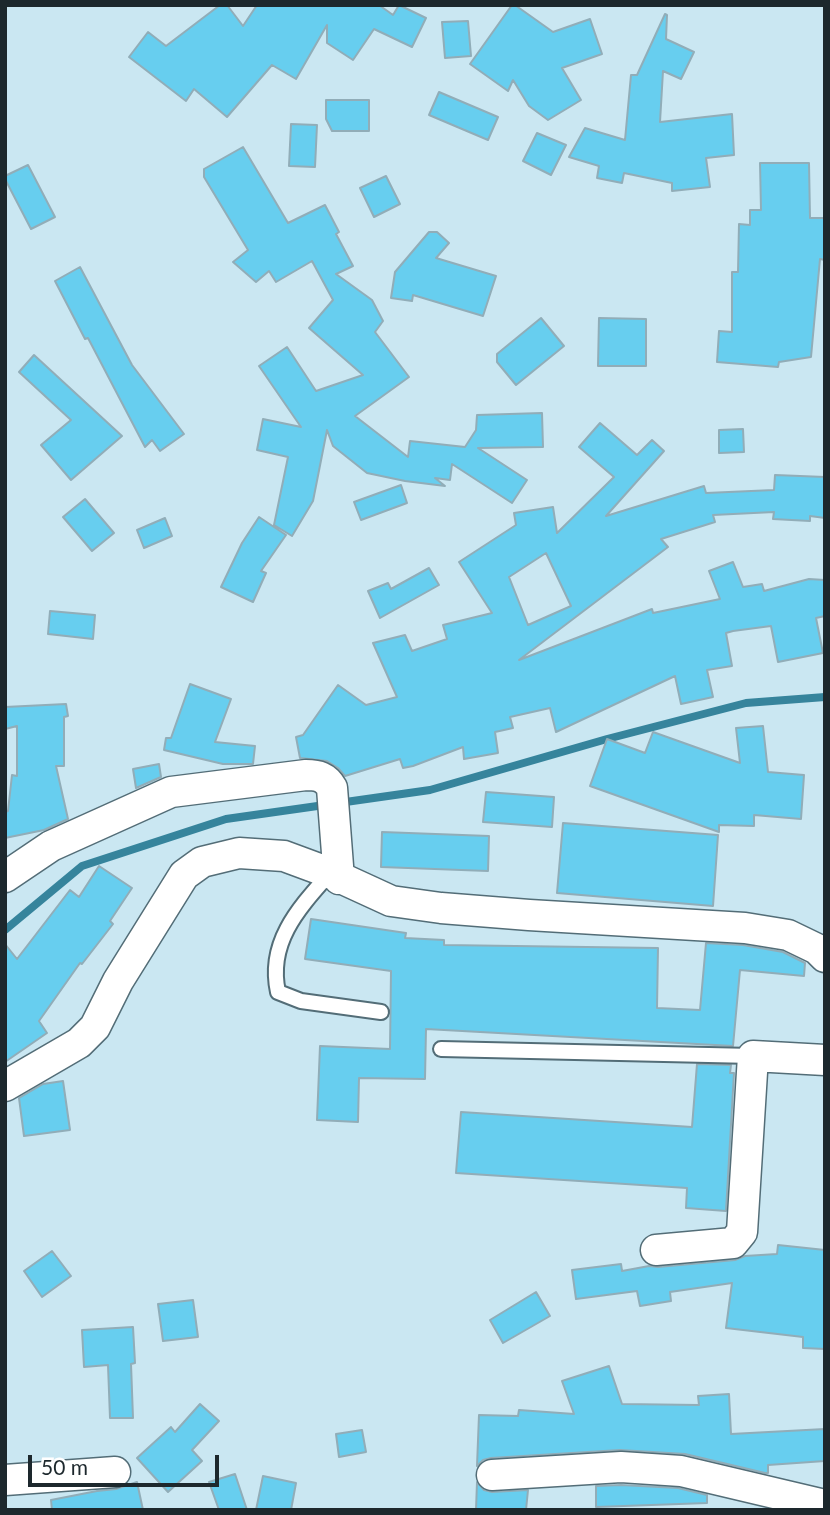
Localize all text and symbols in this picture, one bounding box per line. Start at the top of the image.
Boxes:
scale bar [32,1442,222,1486]
text: 50 m [41,1454,88,1479]

